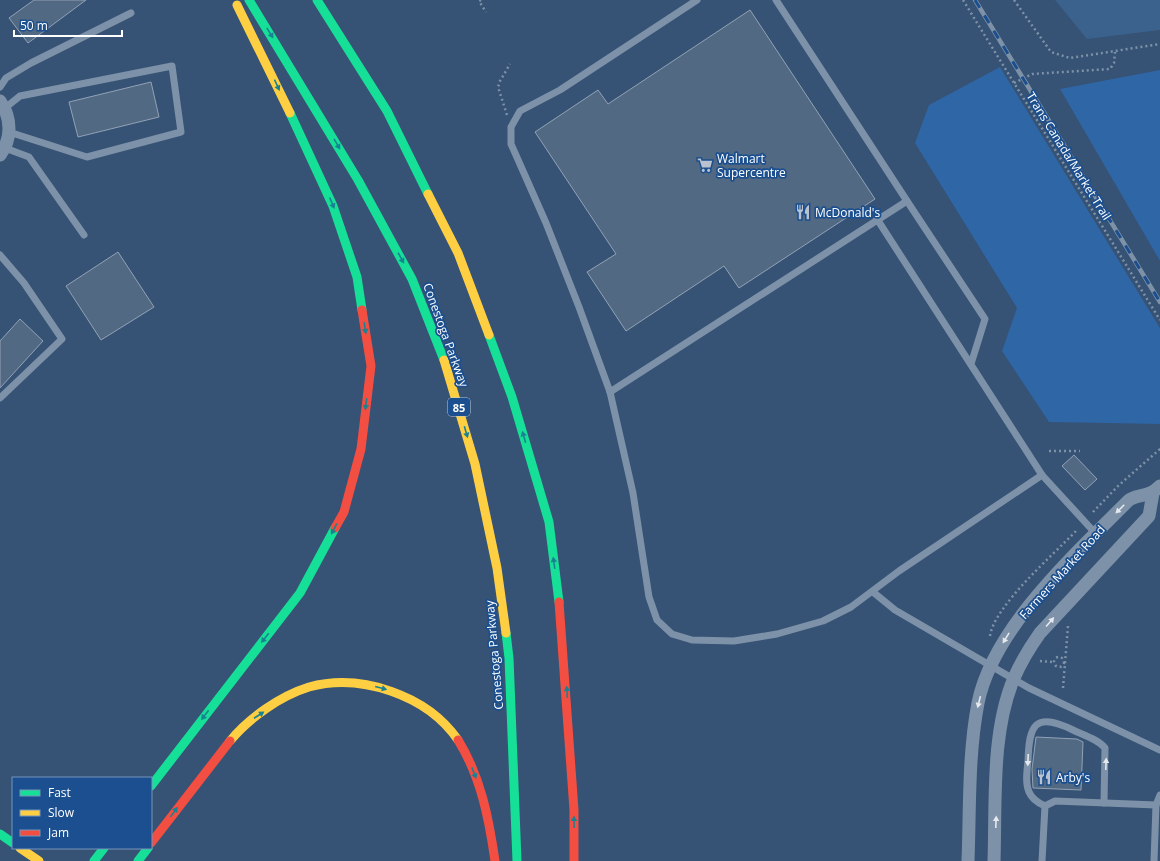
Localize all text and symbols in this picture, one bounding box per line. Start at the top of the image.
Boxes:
scale bar [14,12,122,38]
text: 50 m [20,17,48,34]
one-way arrow [266,28,274,38]
one-way arrow [274,79,280,90]
street label: Trans Canada/Market Trail [1023,89,1115,223]
one-way arrow [333,139,340,150]
place label: Walmart Supercentre [717,150,786,181]
supermarket icon: Walmart Supercentre [696,156,714,174]
one-way arrow [329,197,335,209]
restaurant icon: McDonald's [794,203,812,221]
place label: McDonald's [815,204,880,221]
one-way arrow [397,252,404,264]
street label: Conestoga Parkway [419,281,473,390]
one-way arrow [362,322,368,334]
one-way arrow [363,398,369,410]
road number: 85 [448,398,470,416]
one-way arrow [463,426,469,438]
one-way arrow [521,431,527,443]
one-way arrow [1115,505,1125,514]
street label: Farmers Market Road [1015,521,1109,623]
one-way arrow [331,524,338,535]
one-way arrow [551,557,557,569]
street label: Conestoga Parkway [481,599,507,710]
one-way arrow [1045,617,1054,627]
one-way arrow [1003,632,1010,644]
one-way arrow [260,633,269,644]
one-way arrow [376,685,388,691]
one-way arrow [563,686,570,698]
one-way arrow [976,696,982,708]
one-way arrow [201,709,209,720]
one-way arrow [254,711,265,719]
one-way arrow [1025,754,1031,767]
one-way arrow [1102,758,1109,770]
one-way arrow [471,767,477,779]
restaurant icon: Arby's [1035,768,1053,786]
place label: Arby's [1056,769,1090,786]
legend [12,777,152,849]
text: Fast [48,784,71,801]
text: Slow [48,804,75,821]
one-way arrow [170,807,178,817]
one-way arrow [571,815,577,828]
one-way arrow [992,816,999,828]
text: Jam [47,824,69,841]

